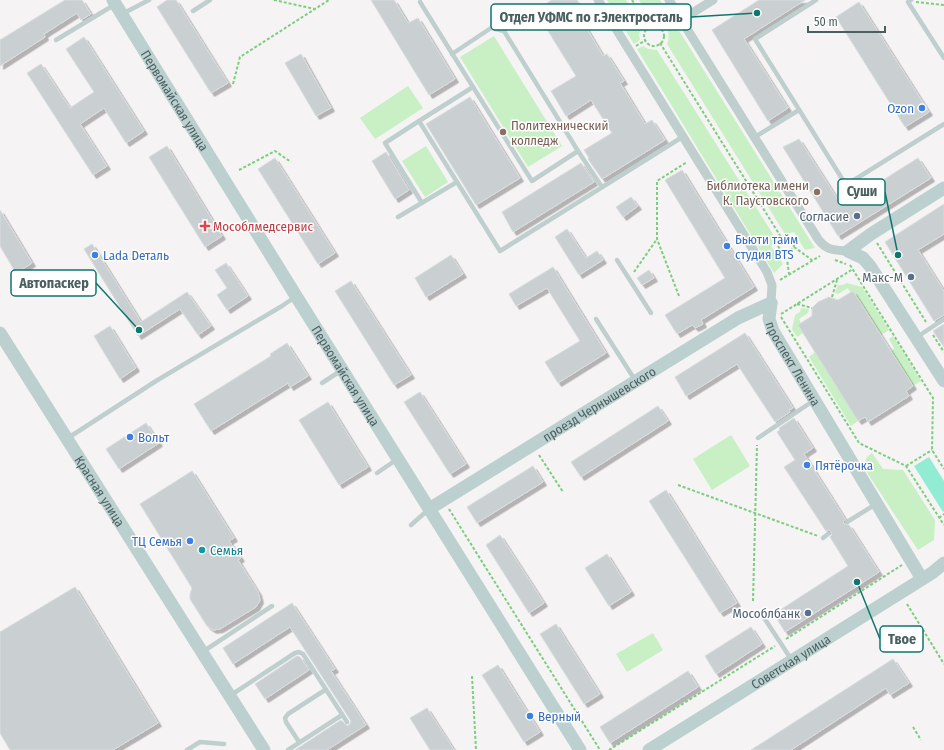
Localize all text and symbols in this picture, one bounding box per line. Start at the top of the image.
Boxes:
callout: Отдел УФМС по г.Электросталь [491,4,691,30]
scale bar [808,8,885,34]
text: Отдел УФМС по г.Электросталь [499,9,683,26]
text: 50 m [814,15,838,29]
street label: Первомайская улица [138,47,212,154]
place label: Ozon [887,101,914,116]
marker: Ozon [917,103,927,113]
place label: Политехнический колледж [511,118,609,148]
marker: Политехнический колледж [498,127,508,137]
place label: Библиотека имени К. Паустовского [706,178,809,208]
callout: Суши [838,179,885,205]
text: Суши [847,183,877,200]
marker: Библиотека имени К. Паустовского [812,187,822,197]
place label: Согласие [799,209,849,224]
marker: Согласие [852,211,862,221]
place label: Мособлмедсервис [213,219,313,234]
marker: Мособлмедсервис [200,221,210,231]
place label: Бьюти тайм студия BTS [735,232,798,262]
marker: Бьюти тайм студия BTS [722,241,732,251]
place label: Lada Dеталь [103,248,169,263]
marker: Lada Dеталь [90,250,100,260]
callout: Автопаскер [11,270,96,296]
place label: Макс-М [862,270,903,285]
marker: Макс-М [906,272,916,282]
text: Автопаскер [18,275,89,292]
street label: проспект Ленина [763,320,824,408]
street label: Первомайская улица [309,323,383,429]
street label: проезд Чернышевского [540,363,659,444]
place label: Вольт [138,430,170,445]
marker: Вольт [125,432,135,442]
street label: Красная улица [72,453,128,529]
place label: Пятёрочка [815,458,873,473]
marker: Пятёрочка [802,460,812,470]
place label: ТЦ Семья [132,534,182,549]
marker: ТЦ Семья [185,536,195,546]
place label: Семья [210,543,243,558]
marker: Семья [197,545,207,555]
place label: Мособлбанк [732,606,800,621]
marker: Мособлбанк [803,608,813,618]
callout: Твое [880,626,923,652]
street label: Советская улица [748,631,833,692]
text: Твое [888,631,916,648]
place label: Верный [538,709,581,724]
marker: Верный [525,711,535,721]

